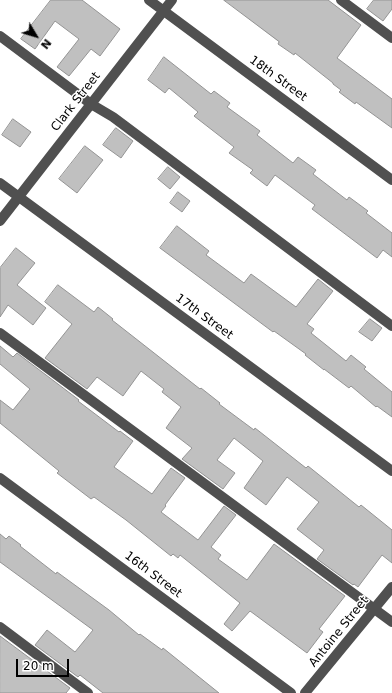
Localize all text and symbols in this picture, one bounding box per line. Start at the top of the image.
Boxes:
north arrow [16,16,56,56]
text: N [38,36,54,51]
street label: 18th Street [246,53,310,105]
street label: Clark Street [48,70,104,134]
street label: 17th Street [172,291,236,343]
street label: 16th Street [122,549,184,601]
street label: Antoine Street [306,594,372,670]
scale bar [18,651,71,677]
text: 20 m [23,659,54,673]

